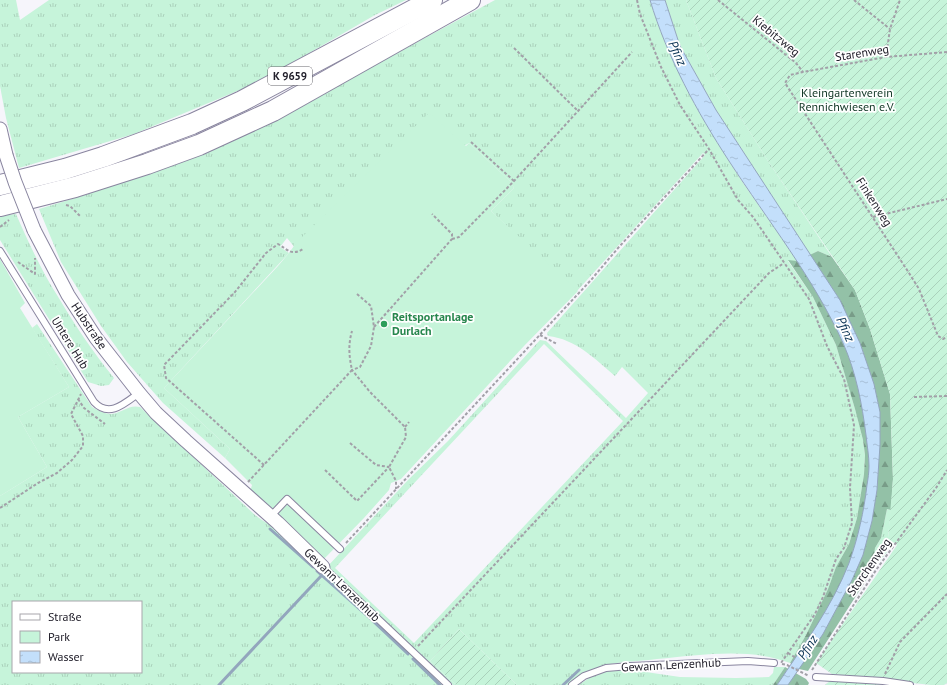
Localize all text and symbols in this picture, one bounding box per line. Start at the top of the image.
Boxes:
street label: Kiebitzweg [750,12,803,59]
water label: Pfinz [664,38,691,69]
street label: Starenweg [834,41,890,64]
road number: K 9659 [268,67,312,85]
park label: Kleingartenverein Rennichwiesen e.V. [799,85,895,114]
street label: Finkenweg [853,174,896,229]
street label: Hubstraße [68,299,111,352]
place label: Reitsportanlage Durlach [392,309,473,338]
street label: Untere Hub [48,314,92,372]
water label: Pfinz [832,314,859,345]
marker: Reitsportanlage Durlach [379,319,389,329]
street label: Storchenweg [843,535,894,598]
street label: Gewann Lenzenhub [301,545,383,625]
legend [12,601,142,673]
text: Straße [48,609,82,624]
text: Park [48,629,70,644]
water label: Pfinz [793,631,822,663]
text: Wasser [48,649,84,664]
street label: Gewann Lenzenhub [621,654,721,675]

